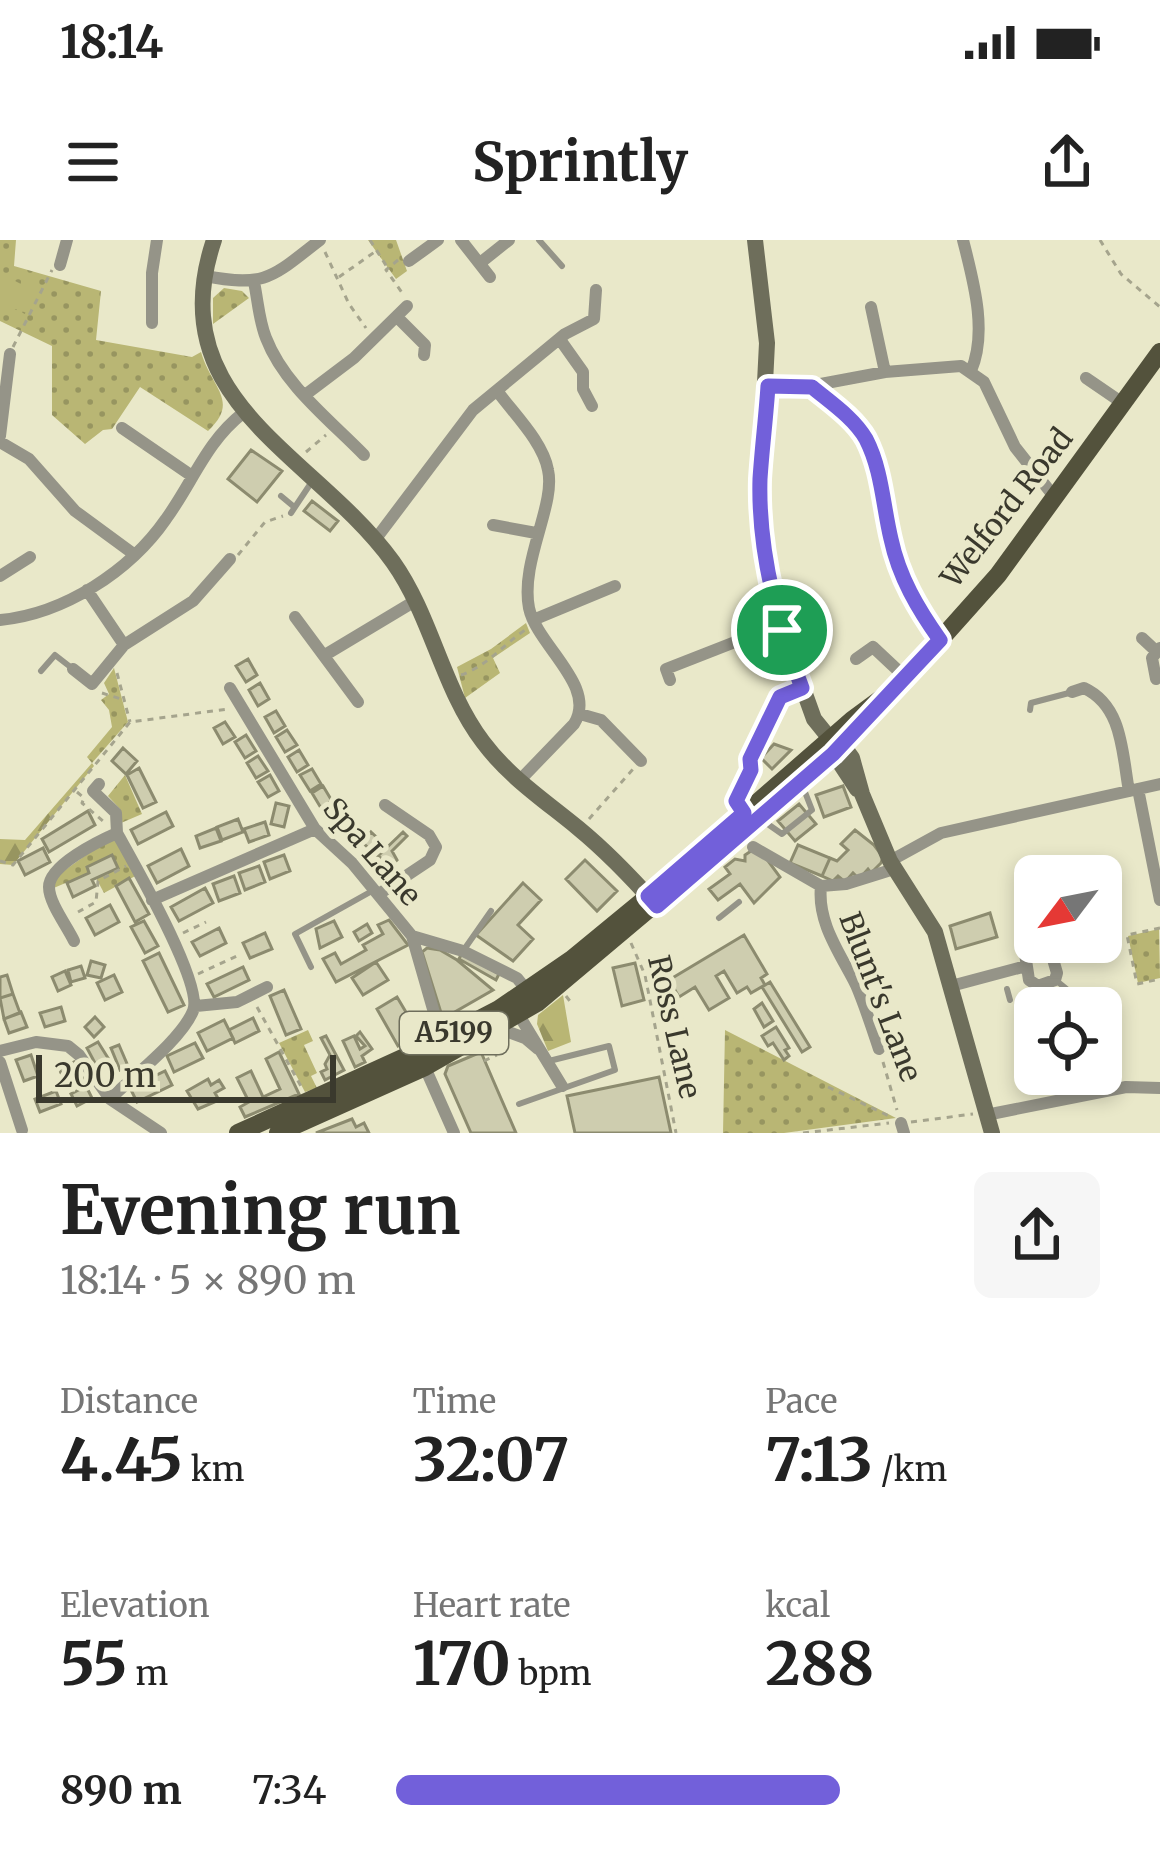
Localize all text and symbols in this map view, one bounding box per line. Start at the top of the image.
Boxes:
text: 18:14 [60,14,163,70]
text: Sprintly [472,128,688,196]
icon: menu [60,129,126,195]
icon: share [1034,129,1100,195]
street label: Welford Road [931,420,1080,596]
pin [731,579,833,681]
icon: arrive [749,597,815,663]
street label: Spa Lane [316,790,430,913]
north arrow [1014,855,1122,963]
map controls [1014,855,1122,1095]
street label: Blunt's Lane [831,906,931,1087]
street label: Ross Lane [640,951,710,1102]
button: locate [1014,987,1122,1095]
road number: A5199 [400,1012,508,1054]
scale bar [36,1049,336,1102]
text: 200 m [54,1055,156,1096]
text: Evening run [60,1169,461,1252]
button: share [974,1172,1100,1298]
text: 18:14 · 5 × 890 m [60,1256,356,1305]
text: Distance [60,1381,198,1422]
text: Time [413,1381,496,1422]
text: Pace [765,1381,838,1422]
text: 4.45 [60,1422,183,1497]
text: 32:07 [413,1422,569,1497]
text: 7:13 [765,1422,873,1497]
text: km [183,1449,245,1490]
text: /km [873,1449,947,1490]
text: Elevation [60,1585,210,1626]
text: Heart rate [413,1585,571,1626]
text: kcal [765,1585,830,1626]
text: 55 [60,1626,128,1701]
text: 170 [413,1626,511,1701]
text: 288 [765,1626,874,1701]
text: m [128,1653,168,1694]
text: bpm [511,1653,591,1694]
text: 890 m [60,1766,182,1815]
text: 7:34 [252,1766,326,1815]

